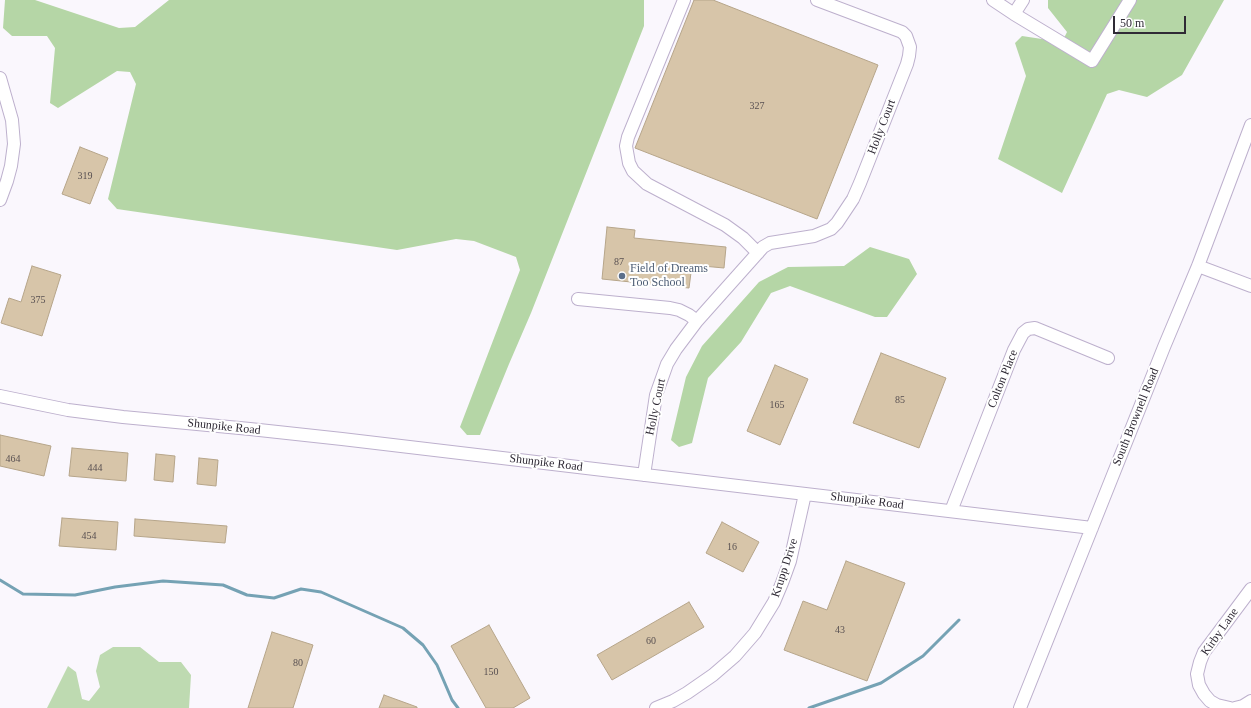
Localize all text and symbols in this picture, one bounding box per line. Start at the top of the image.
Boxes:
scale bar [1115,8,1188,34]
text: 50 m [1120,16,1144,30]
street label: Holly Court [865,98,899,156]
house number: 327 [750,100,764,112]
house number: 319 [78,170,92,182]
house number: 87 [614,256,624,268]
place label: Field of Dreams Too School [630,262,708,290]
marker: Field of Dreams Too School [617,271,627,281]
house number: 375 [30,294,46,306]
street label: Colton Place [985,348,1021,410]
street label: South Brownell Road [1110,366,1162,468]
street label: Holly Court [643,377,669,437]
house number: 85 [895,394,905,406]
house number: 165 [770,399,784,411]
street label: Shunpike Road [187,416,261,438]
street label: Shunpike Road [509,451,583,475]
house number: 464 [6,453,20,465]
house number: 444 [88,462,102,474]
street label: Shunpike Road [830,489,904,513]
house number: 454 [82,530,96,542]
street label: Krupp Drive [769,537,801,599]
house number: 16 [727,541,737,553]
street label: Kirby Lane [1198,605,1242,659]
house number: 43 [835,624,845,636]
house number: 60 [646,635,656,647]
house number: 80 [293,657,303,669]
house number: 150 [484,666,498,678]

